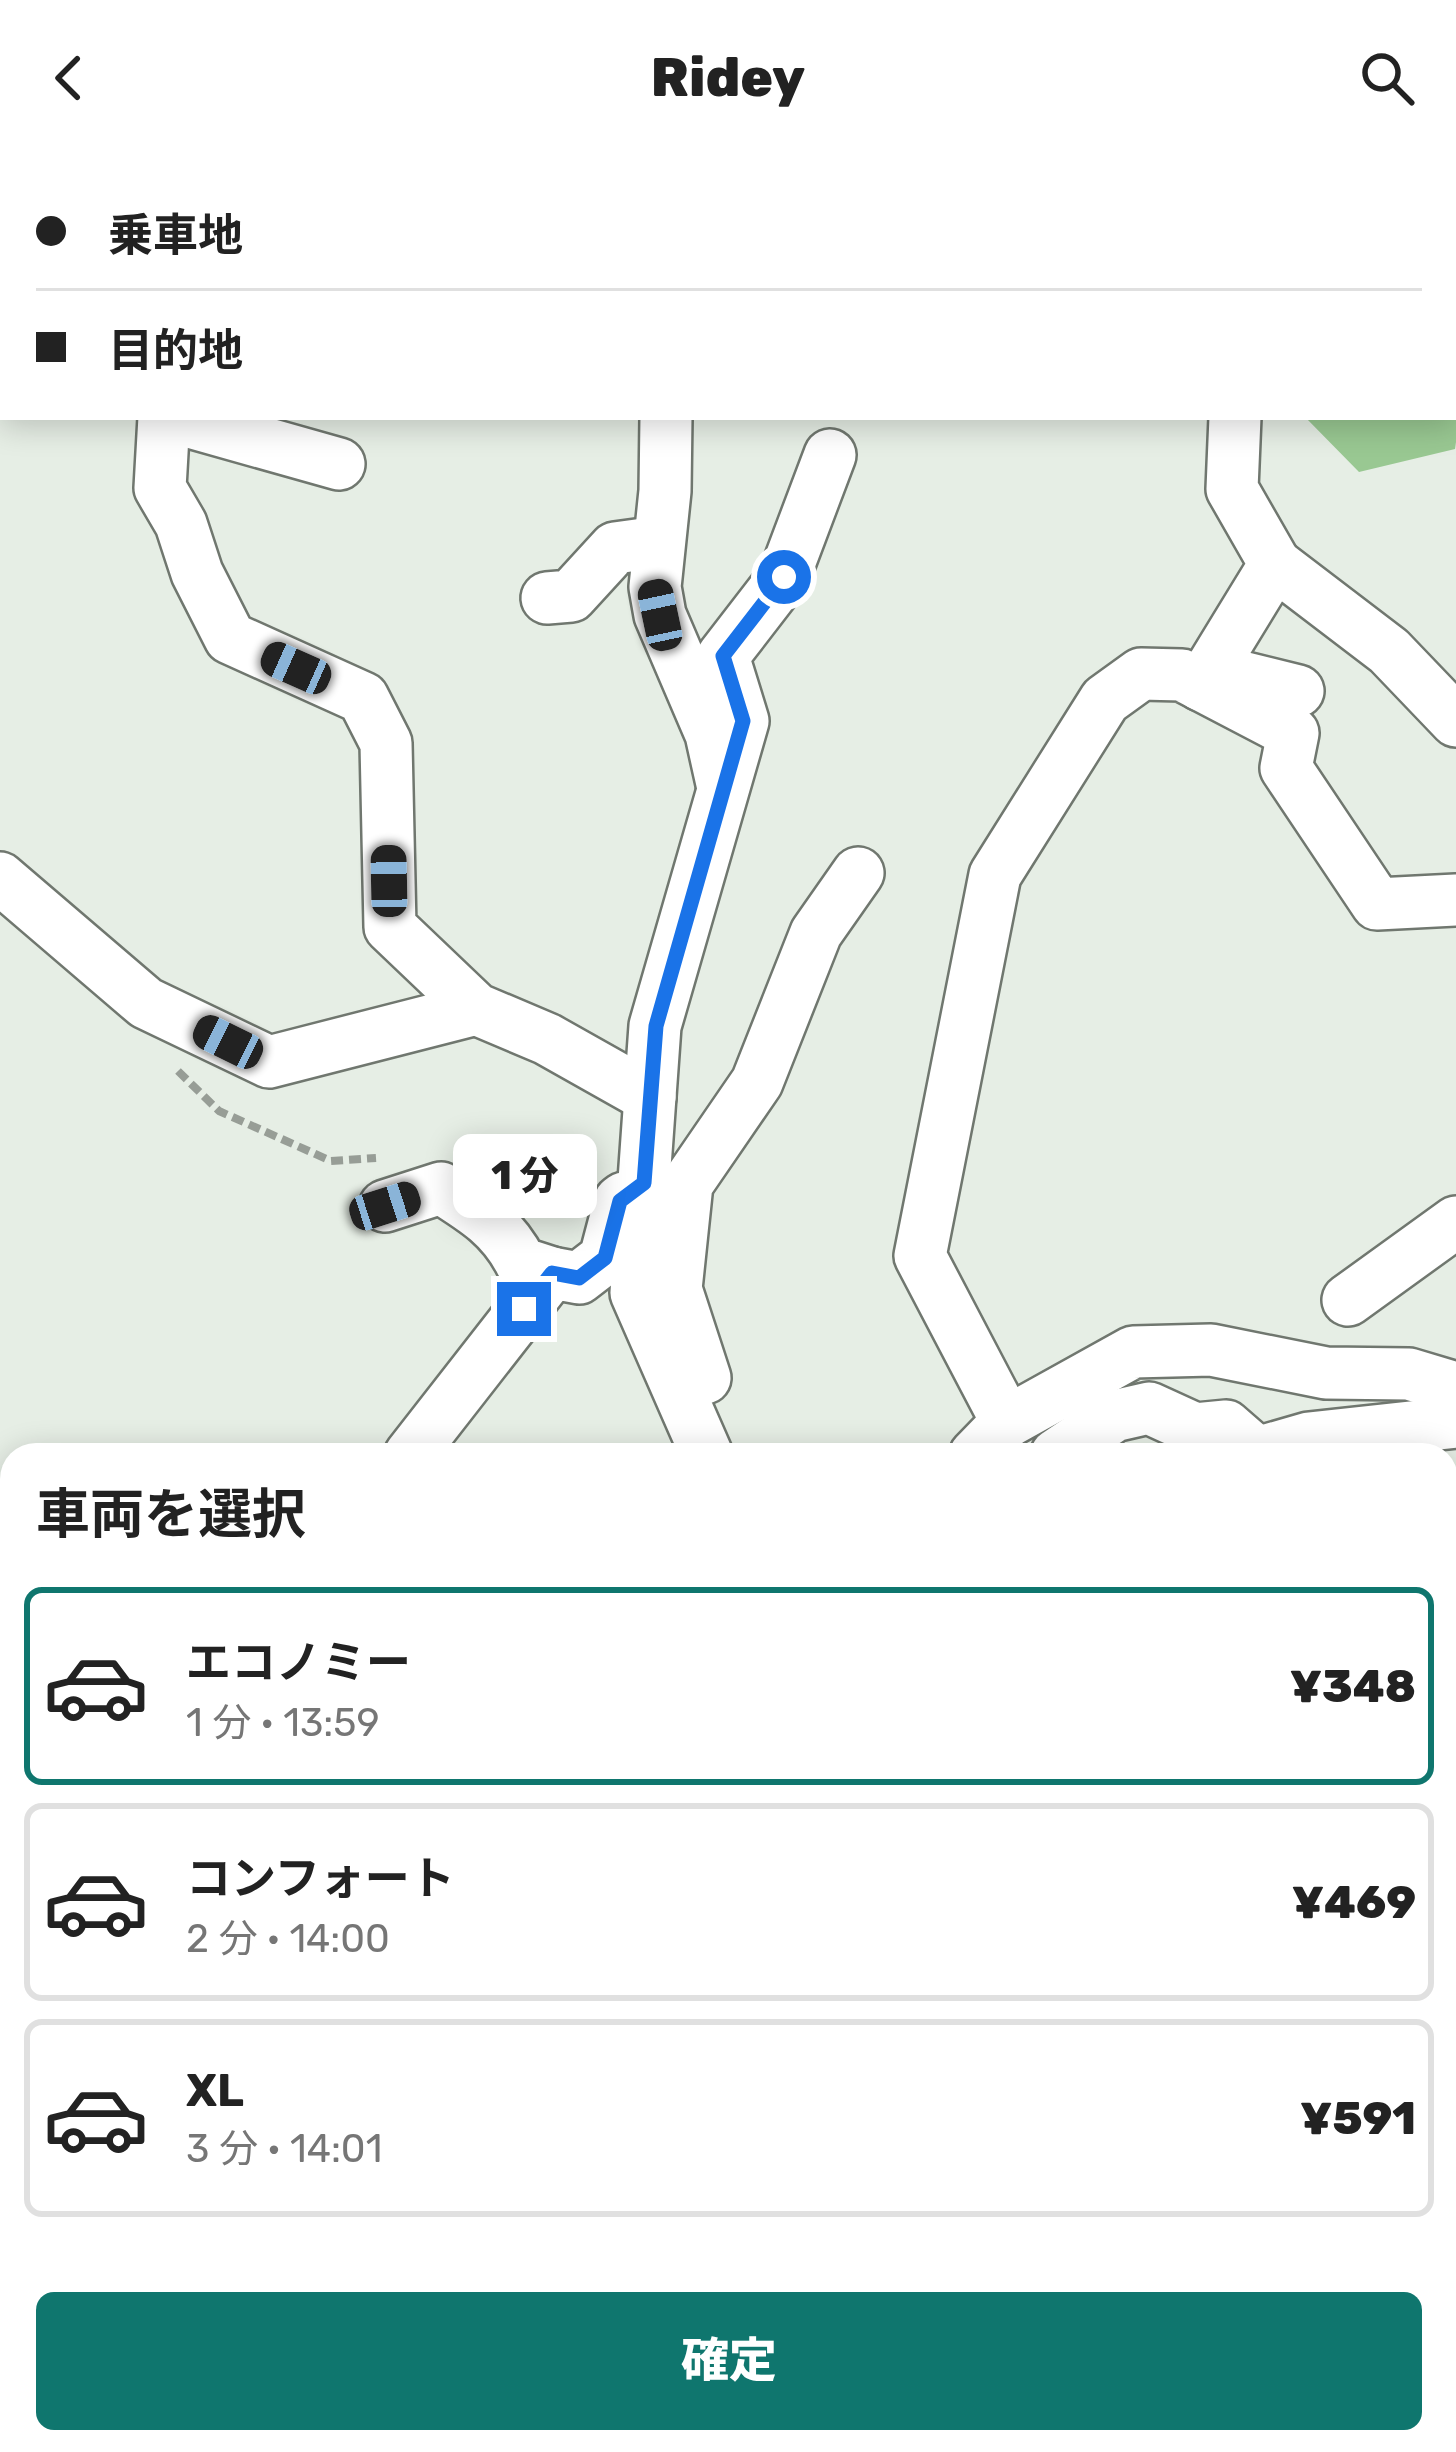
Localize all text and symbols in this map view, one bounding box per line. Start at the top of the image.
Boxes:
icon: back [36,45,102,111]
icon: search [1354,45,1420,111]
text: Ridey [651,46,805,110]
text: 乗車地 [108,209,243,262]
text: 目的地 [108,324,243,377]
route start [757,550,811,604]
car [635,576,685,654]
car [256,637,336,699]
car [370,845,408,917]
car [188,1010,268,1074]
callout: 1 分 [452,1135,596,1219]
text: 1 分 [491,1153,559,1199]
car [345,1178,425,1234]
route end [497,1282,551,1336]
text: 車両を選択 [36,1483,306,1547]
icon: car [42,1632,150,1740]
text: エコノミー [186,1636,411,1689]
text: ¥348 [1290,1660,1416,1713]
text: 1 分 · 13:59 [186,1700,380,1746]
icon: car [42,1848,150,1956]
text: コンフォート [186,1852,455,1905]
text: ¥469 [1292,1876,1416,1929]
text: 2 分 · 14:00 [186,1916,390,1962]
icon: car [42,2064,150,2172]
text: XL [186,2064,244,2117]
text: ¥591 [1300,2092,1416,2145]
text: 3 分 · 14:01 [186,2126,382,2172]
button: 確定 [36,2292,1422,2430]

